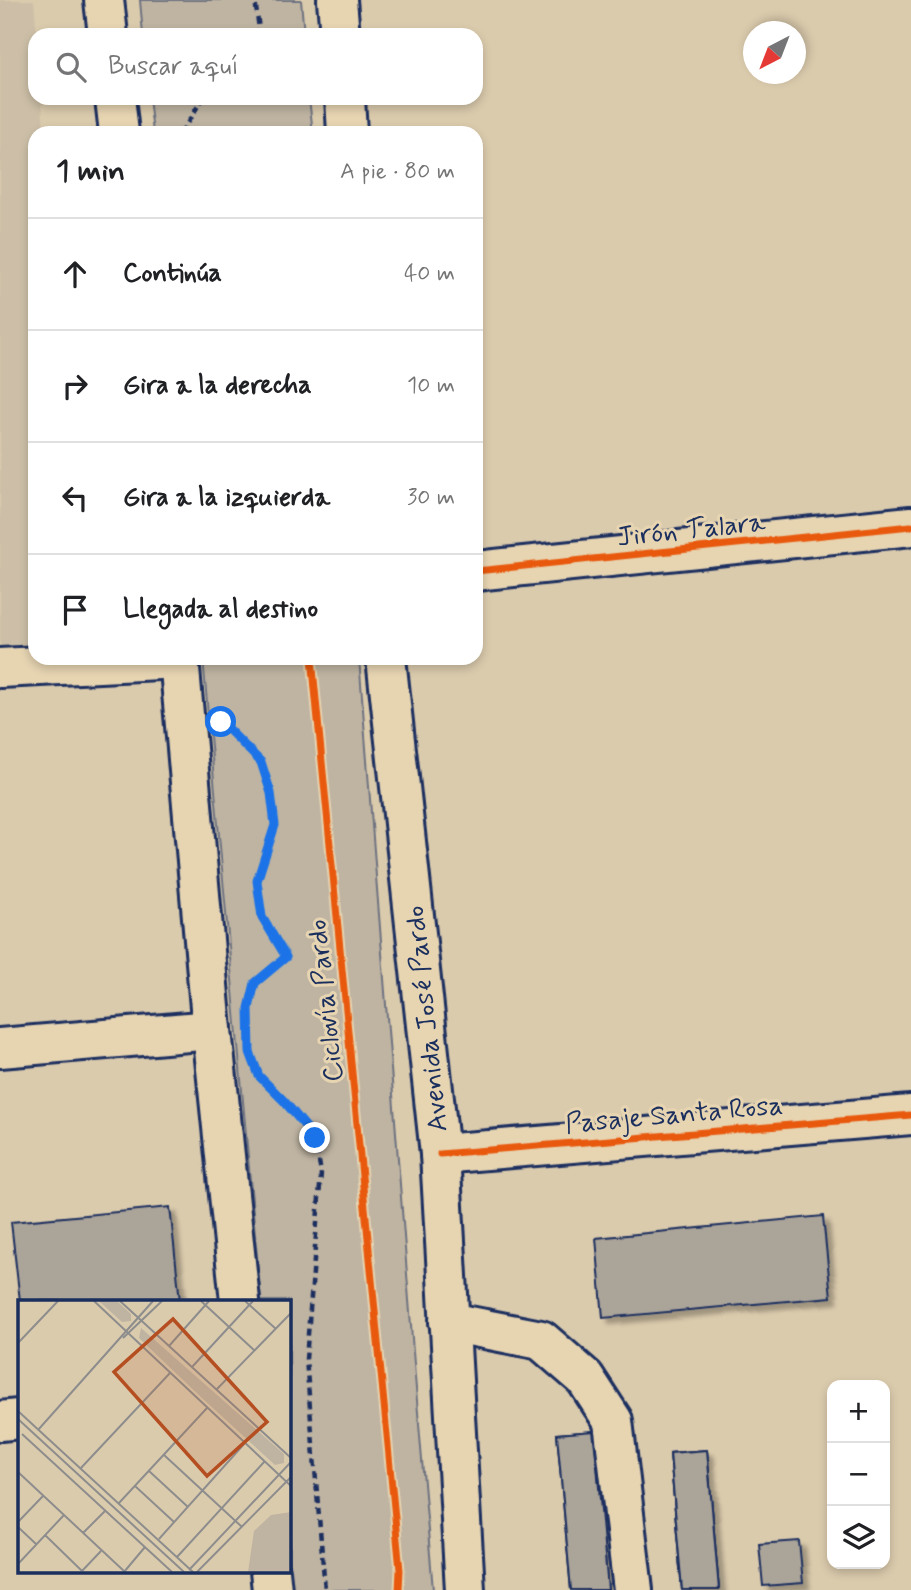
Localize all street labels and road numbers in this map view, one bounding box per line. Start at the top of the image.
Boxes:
street label: Jirón Talara [615,504,767,557]
street label: Avenida José Pardo [397,904,458,1134]
street label: Ciclovía Pardo [300,918,353,1084]
street label: Pasaje Santa Rosa [564,1088,785,1143]

